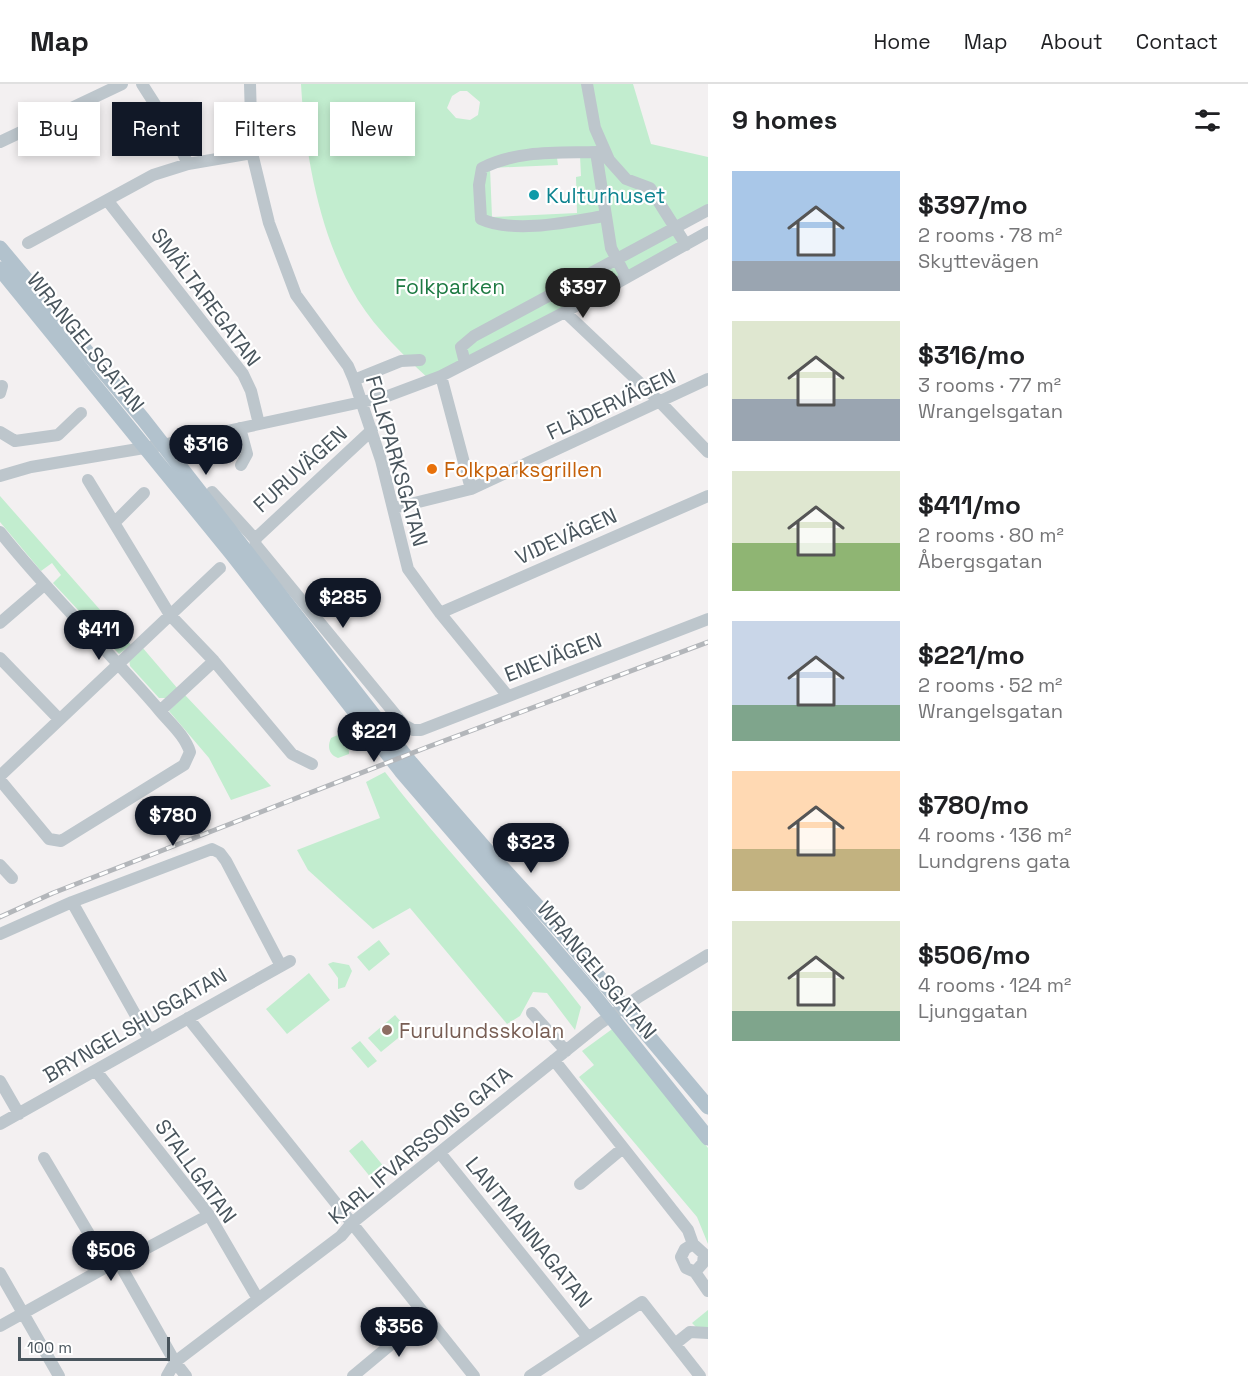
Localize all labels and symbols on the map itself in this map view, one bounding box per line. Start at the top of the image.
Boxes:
place label: Kulturhuset [546,182,665,209]
marker: Kulturhuset [527,188,541,202]
street label: SMÄLTAREGATAN [145,222,267,372]
street label: WRANGELSGATAN [21,267,151,417]
pin: $397 [547,268,619,319]
park label: Folkparken [395,273,505,300]
street label: FLÄDERVÄGEN [542,362,680,446]
street label: FOLKPARKSGATAN [360,372,434,550]
street label: FURUVÄGEN [247,420,353,518]
pin: $316 [170,425,242,476]
place label: Folkparksgrillen [444,456,602,483]
marker: Folkparksgrillen [425,462,439,476]
street label: VIDEVÄGEN [511,502,621,570]
pin: $285 [307,578,379,629]
pin: $411 [63,610,135,661]
street label: ENEVÄGEN [500,626,606,688]
pin: $221 [338,712,410,763]
pin: $780 [137,796,209,847]
pin: $323 [495,823,567,874]
street label: WRANGELSGATAN [531,895,663,1045]
street label: BRYNGELSHUSGATAN [38,961,232,1089]
place label: Furulundsskolan [399,1017,564,1044]
marker: Furulundsskolan [380,1023,394,1037]
street label: KARL IFVARSSONS GATA [322,1060,518,1230]
street label: STALLGATAN [149,1114,243,1228]
street label: LANTMANNAGATAN [460,1151,598,1313]
pin: $506 [75,1231,147,1282]
pin: $356 [363,1307,435,1358]
scale bar [18,1334,170,1362]

